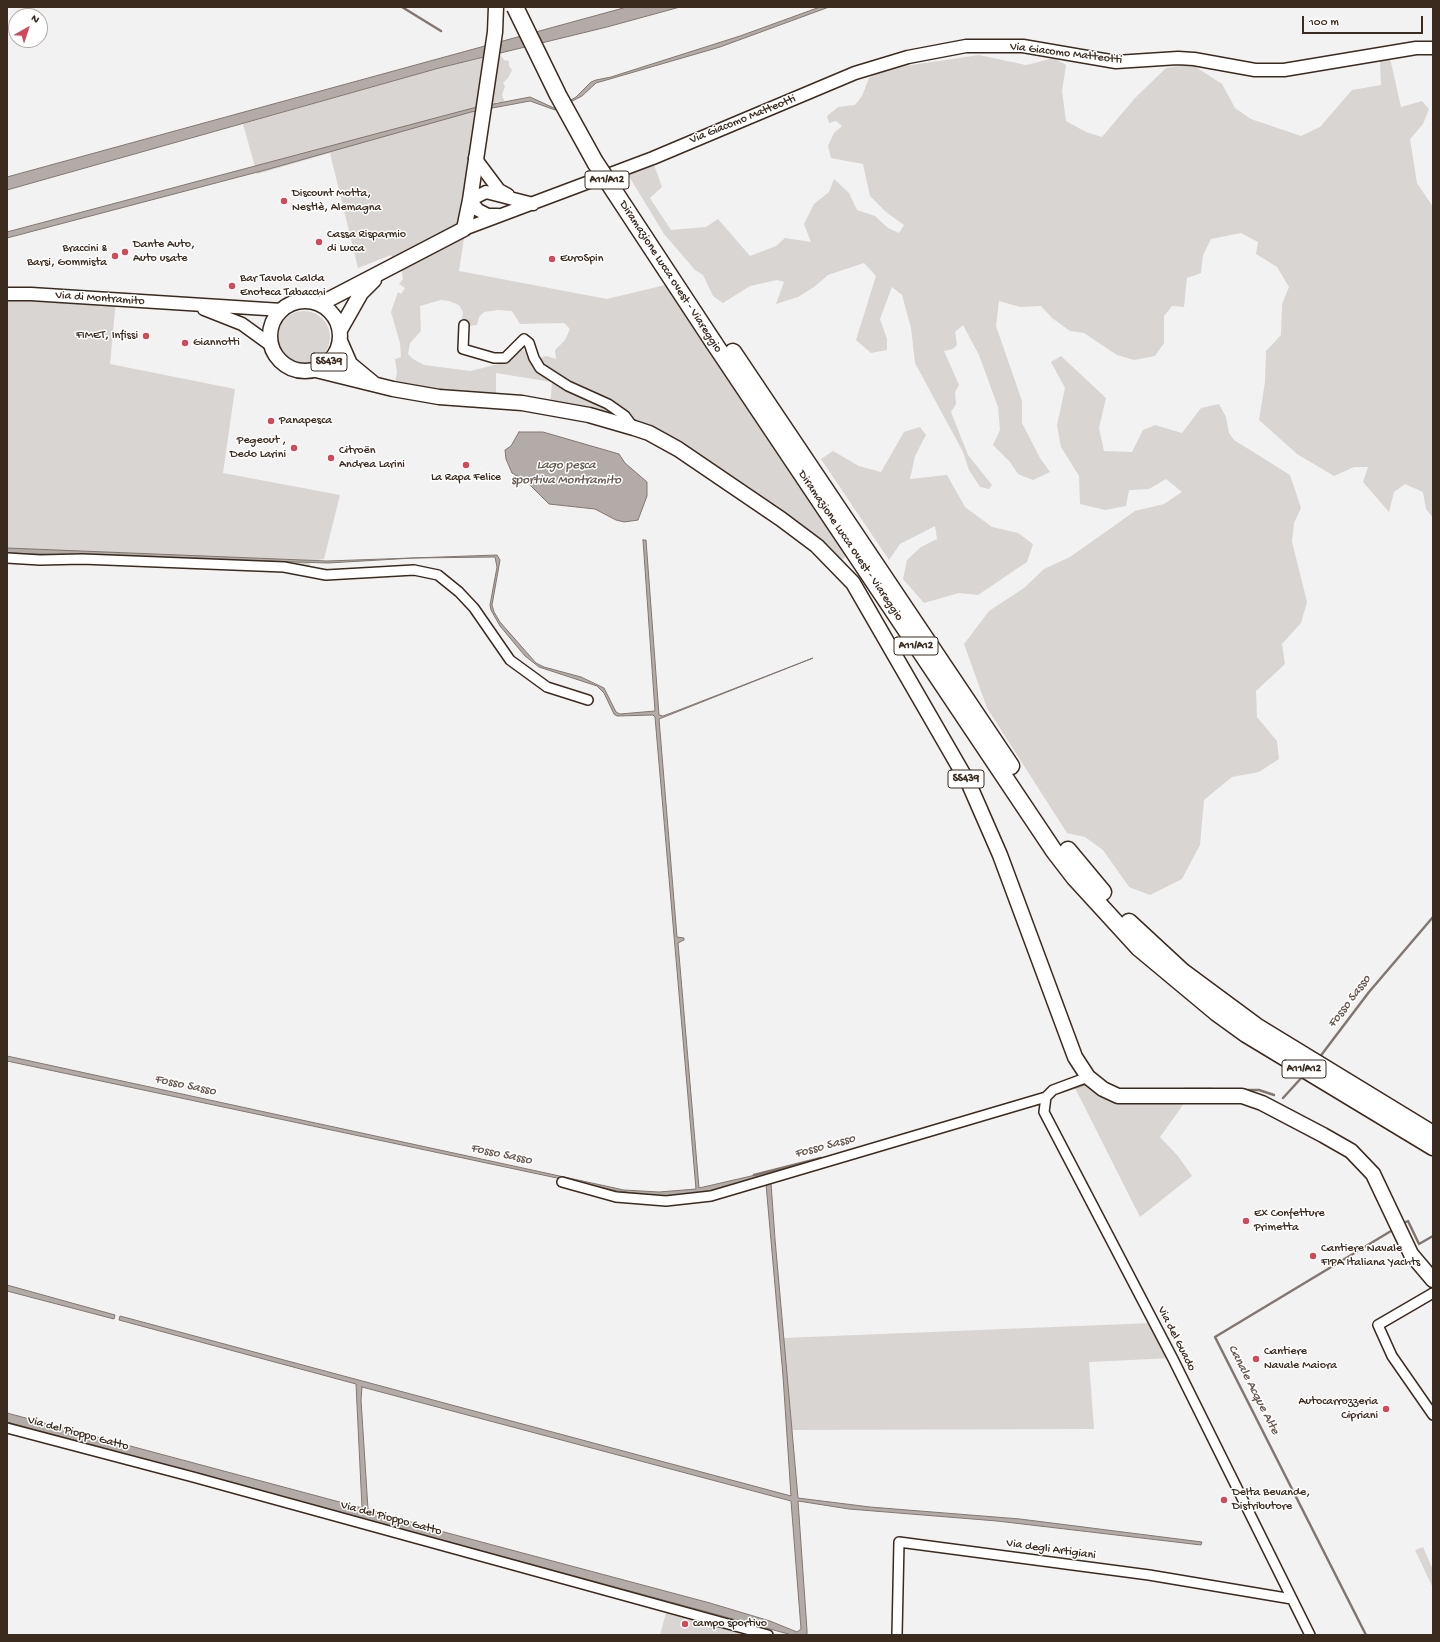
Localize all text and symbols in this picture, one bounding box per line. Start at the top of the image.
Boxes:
north arrow [8,8,48,48]
scale bar [1304,8,1425,34]
text: N [28,13,41,26]
text: 100 m [1309,16,1339,30]
street label: Via Giacomo Matteotti [1009,40,1123,68]
street label: Via Giacomo Matteotti [688,92,798,148]
road number: A11/A12 [585,171,629,189]
place label: Discount Motta, Nestlè, Alemagna [292,187,381,215]
marker: Discount Motta, Nestlè, Alemagna [279,196,289,206]
street label: Diramazione Lucca ovest - Viareggio [615,198,725,356]
place label: Cassa Risparmio di Lucca [327,228,406,256]
marker: Cassa Risparmio di Lucca [314,237,324,247]
place label: Dante Auto, Auto usate [133,238,195,266]
place label: Braccini & Barsi, Gommista [27,242,107,270]
marker: Dante Auto, Auto usate [120,247,130,257]
marker: Braccini & Barsi, Gommista [110,251,120,261]
place label: EuroSpin [560,252,603,266]
marker: EuroSpin [547,254,557,264]
place label: Bar Tavola Calda Enoteca Tabacchi [240,272,326,300]
marker: Bar Tavola Calda Enoteca Tabacchi [227,281,237,291]
street label: Via di Montramito [55,289,145,309]
place label: FIMET, Infissi [76,329,138,343]
marker: FIMET, Infissi [141,331,151,341]
place label: Giannotti [193,336,240,350]
marker: Giannotti [180,338,190,348]
road number: SS439 [311,353,347,371]
place label: Panapesca [279,414,332,428]
marker: Panapesca [266,416,276,426]
place label: Pegeout , Dedo Larini [230,434,286,462]
marker: Pegeout , Dedo Larini [289,443,299,453]
place label: Citroën Andrea Larini [339,444,405,472]
marker: Citroën Andrea Larini [326,453,336,463]
water label: Lago pesca sportiva Montramito [511,458,621,489]
marker: La Rapa Felice [461,460,471,470]
street label: Diramazione Lucca ovest - Viareggio [794,468,906,624]
place label: La Rapa Felice [431,471,501,485]
road number: A11/A12 [894,637,938,655]
road number: SS439 [948,770,984,788]
water label: Fosso Sasso [1325,972,1375,1032]
road number: A11/A12 [1282,1060,1326,1078]
water label: Fosso Sasso [153,1072,217,1100]
water label: Fosso Sasso [793,1131,857,1163]
water label: Fosso Sasso [469,1141,533,1169]
place label: Ex Confetture Primetta [1254,1207,1325,1235]
marker: Ex Confetture Primetta [1241,1216,1251,1226]
place label: Cantiere Navale FIPA Italiana Yachts [1321,1242,1420,1270]
marker: Cantiere Navale FIPA Italiana Yachts [1308,1251,1318,1261]
street label: Via del Guado [1154,1304,1198,1374]
water label: Canale Acque Alte [1224,1343,1282,1437]
place label: Cantiere Navale Maiora [1264,1345,1337,1373]
marker: Cantiere Navale Maiora [1251,1354,1261,1364]
place label: Autocarrozzeria Cipriani [1298,1395,1378,1423]
marker: Autocarrozzeria Cipriani [1381,1404,1391,1414]
street label: Via del Pioppo Gatto [26,1414,130,1454]
place label: Delta Bevande, Distributore [1232,1486,1310,1514]
marker: Delta Bevande, Distributore [1219,1495,1229,1505]
street label: Via del Pioppo Gatto [339,1499,443,1539]
street label: Via degli Artigiani [1005,1537,1097,1563]
place label: campo sportivo [693,1617,767,1631]
marker: campo sportivo [680,1619,690,1629]

